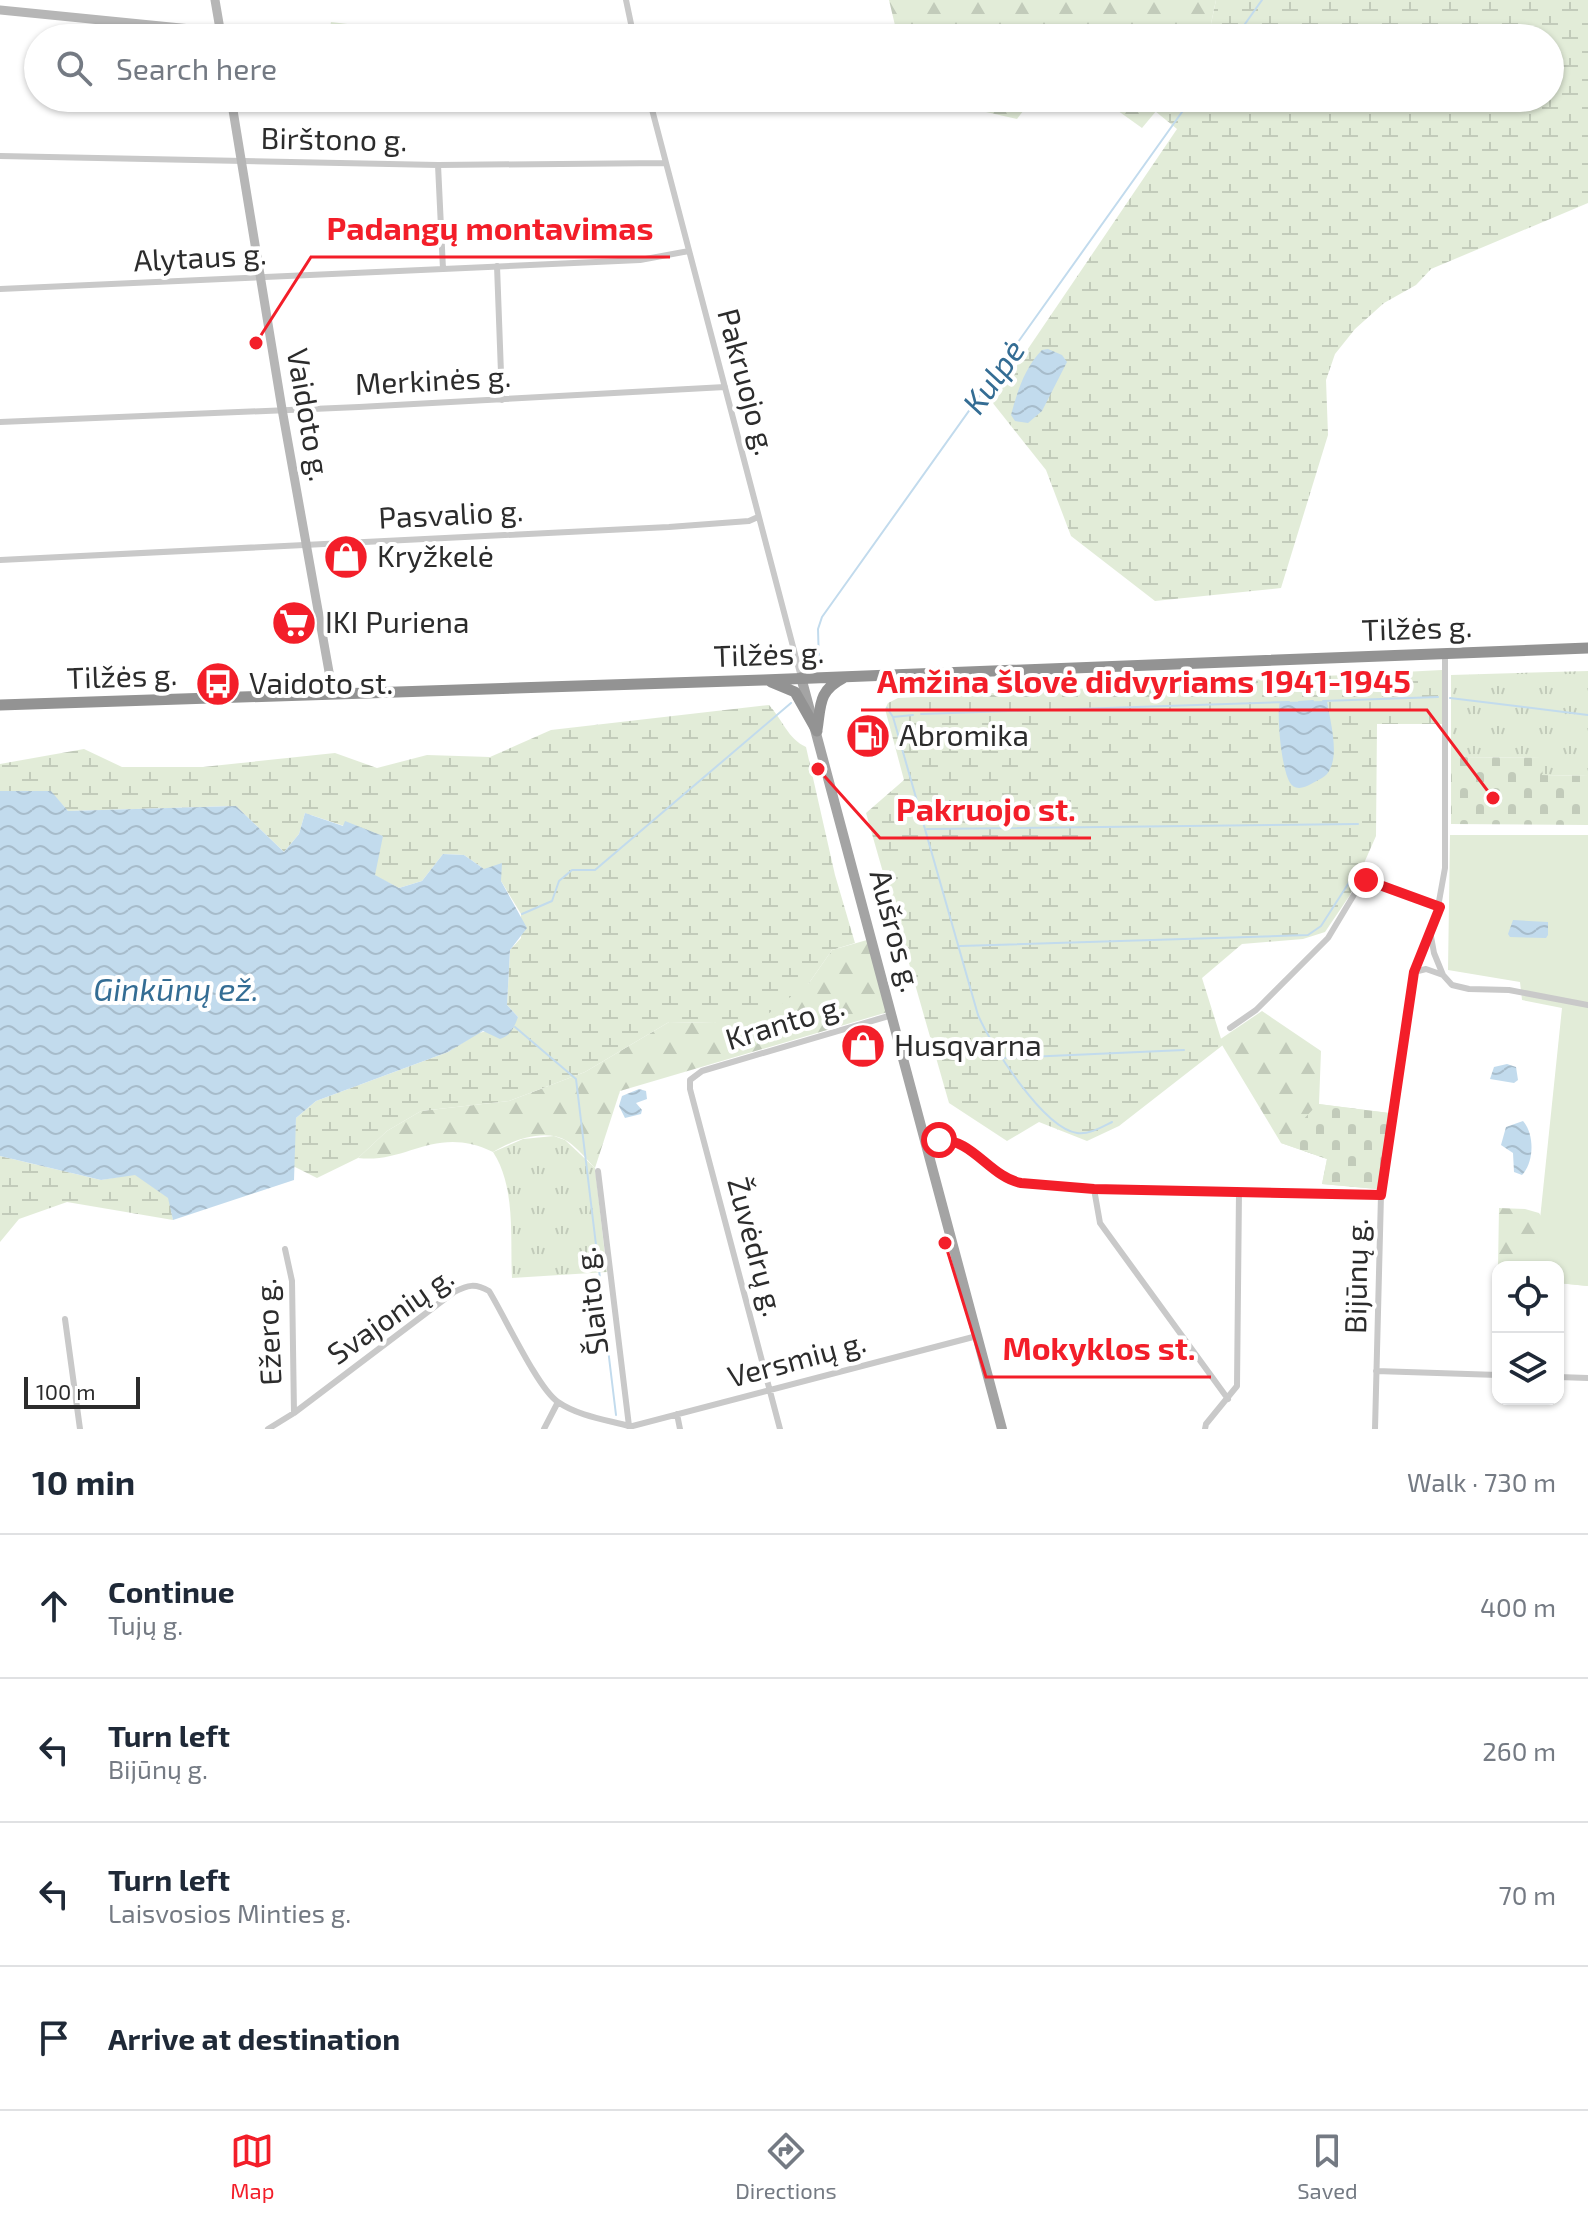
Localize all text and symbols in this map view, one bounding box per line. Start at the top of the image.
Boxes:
search box [24,24,1564,112]
icon: search [52,46,96,90]
text: Search here [116,50,277,86]
street label: Birštono g. [260,119,408,157]
callout: Padangų montavimas [311,201,670,257]
text: Padangų montavimas [327,208,653,247]
street label: Alytaus g. [132,235,267,277]
street label: Pakruojo g. [711,304,785,459]
water label: Kulpė [953,331,1032,421]
street label: Vaidoto g. [281,345,339,484]
street label: Merkinės g. [354,357,512,401]
street label: Pasvalio g. [377,491,524,535]
shop icon: Kryžkelė [322,533,370,581]
place label: Kryžkelė [377,537,494,573]
supermarket icon: IKI Puriena [270,599,318,647]
place label: IKI Puriena [325,603,469,639]
street label: Tilžės g. [1361,607,1473,647]
street label: Tilžės g. [713,633,825,673]
callout: Amžina šlovė didvyriams 1941-1945 [861,654,1427,710]
street label: Tilžės g. [66,655,178,695]
bus stop icon: Vaidoto st. [194,660,242,708]
text: Amžina šlovė didvyriams 1941-1945 [877,661,1411,700]
place label: Vaidoto st. [249,664,393,700]
fuel station icon: Abromika [844,712,892,760]
place label: Abromika [899,716,1029,752]
callout: Pakruojo st. [880,782,1091,838]
text: Pakruojo st. [896,789,1076,827]
route end [1348,862,1384,898]
street label: Aušros g. [863,865,931,996]
water label: Ginkūnų ež. [93,969,259,1008]
street label: Kranto g. [721,986,848,1056]
shop icon: Husqvarna [839,1022,887,1070]
place label: Husqvarna [894,1026,1042,1062]
route start [921,1122,957,1158]
street label: Žuvėdrų g. [721,1173,793,1320]
street label: Bijūnų g. [1336,1218,1374,1334]
street label: Šlaito g. [566,1245,614,1357]
street label: Svajonių g. [320,1258,460,1371]
map controls [1492,1261,1564,1405]
button: locate [1492,1261,1564,1333]
street label: Ežero g. [246,1278,288,1387]
callout: Mokyklos st. [986,1321,1211,1377]
street label: Versmių g. [723,1322,870,1394]
text: Mokyklos st. [1002,1328,1196,1367]
button: layers [1492,1333,1564,1405]
scale bar [24,1373,140,1409]
text: 100 m [36,1378,95,1404]
text: 10 min [32,1461,135,1502]
text: Walk · 730 m [1407,1466,1556,1497]
text: Continue [108,1573,235,1609]
icon: ahead [32,1584,76,1628]
text: 400 m [1480,1591,1556,1622]
text: Tujų g. [108,1609,183,1640]
text: Turn left [108,1717,230,1753]
icon: left [32,1728,76,1772]
text: 260 m [1482,1735,1556,1766]
text: Bijūnų g. [108,1753,208,1784]
text: Turn left [108,1861,230,1897]
icon: left [32,1872,76,1916]
text: 70 m [1498,1879,1556,1910]
text: Laisvosios Minties g. [108,1897,351,1928]
icon: arrive [32,2016,76,2060]
text: Arrive at destination [108,2020,400,2056]
tab: Map [230,2129,274,2203]
tab: Directions [735,2129,837,2203]
tab: Saved [1297,2129,1358,2203]

